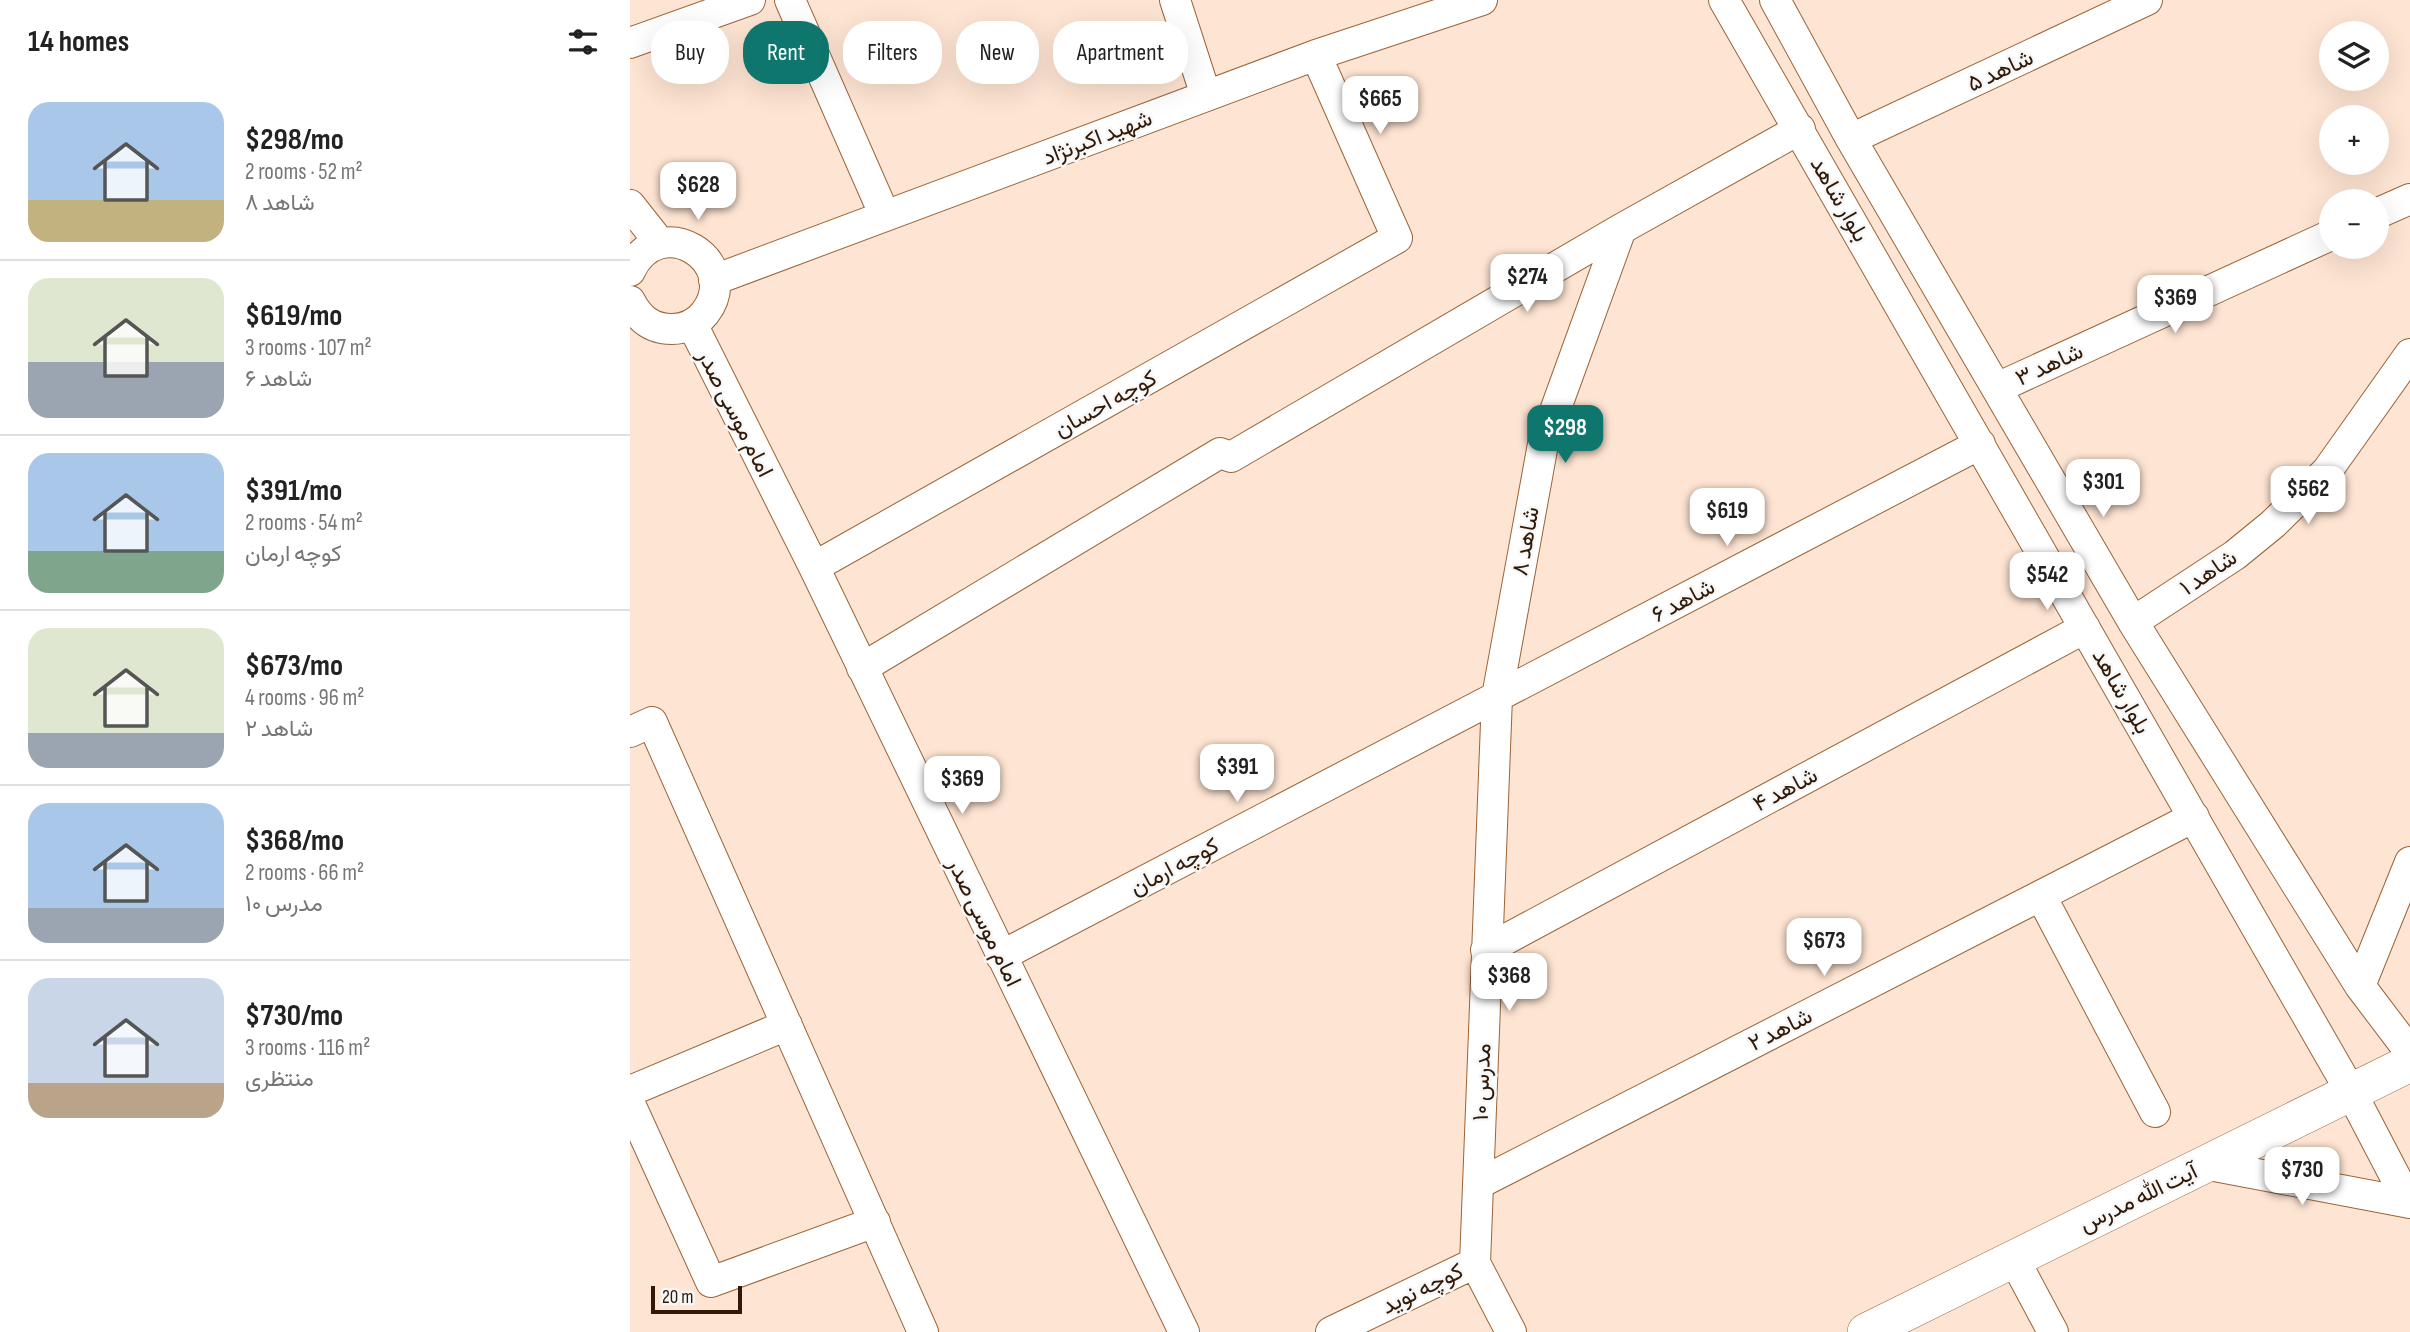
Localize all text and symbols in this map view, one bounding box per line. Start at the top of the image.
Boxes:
chip: Buy [651,21,729,84]
chip: Rent [743,21,829,84]
chip: Filters [843,21,942,84]
chip: New [956,21,1039,84]
chip: Apartment [1053,21,1188,84]
map controls [2319,21,2389,259]
button: layers [2319,21,2389,91]
icon: filters [564,23,602,61]
text: 14 homes [28,24,129,60]
street label: شاهد ۵ [1963,44,2038,98]
pin: $665 [1339,76,1421,136]
text: $665 [1358,85,1402,113]
street label: شهید اکبرنژاد [1038,104,1156,172]
button: + [2319,105,2389,175]
text: $298/mo [245,122,344,158]
icon: home [84,130,168,214]
street label: بلوار شاهد [1804,152,1875,247]
text: 2 rooms · 52 m² [245,158,363,186]
pin: $628 [657,162,739,222]
text: $628 [676,171,720,199]
text: شاهد ۸ [245,189,315,217]
button: − [2319,189,2389,259]
pin: $274 [1486,254,1568,314]
text: $274 [1506,263,1548,291]
pin: $369 [2134,276,2216,335]
text: $369 [2153,284,2197,312]
text: $619/mo [245,298,342,334]
icon: home [84,306,168,390]
text: 3 rooms · 107 m² [245,334,372,362]
street label: شاهد ۳ [2011,337,2088,393]
street label: امام موسی صدر [691,344,779,482]
street label: کوچه احسان [1049,364,1162,444]
text: شاهد ۶ [245,365,312,393]
pin: $298 [1524,406,1606,465]
text: $298 [1543,414,1587,442]
pin: $301 [2062,460,2144,519]
pin: $562 [2267,466,2349,526]
text: $301 [2082,468,2124,496]
text: $391/mo [245,473,342,509]
text: $562 [2287,475,2329,503]
icon: home [84,481,168,565]
pin: $619 [1686,489,1768,548]
text: $619 [1706,497,1748,525]
street label: شاهد ۸ [1506,504,1546,578]
text: 2 rooms · 54 m² [245,509,363,537]
text: کوچه ارمان [245,540,342,568]
street label: شاهد ۱ [2175,544,2242,602]
pin: $542 [2006,552,2088,612]
text: $542 [2026,561,2068,589]
street label: شاهد ۶ [1647,573,1720,629]
street label: بلوار شاهد [2086,644,2157,739]
text: $673/mo [245,648,343,684]
icon: home [84,656,168,740]
text: 4 rooms · 96 m² [245,684,364,712]
text: شاهد ۲ [245,715,313,743]
pin: $391 [1196,744,1278,804]
text: $391 [1216,753,1258,781]
pin: $369 [921,756,1003,816]
street label: شاهد ۴ [1748,761,1823,818]
text: $369 [940,765,984,793]
text: $368/mo [245,823,344,859]
icon: home [84,831,168,915]
street label: کوچه ارمان [1125,832,1224,903]
street label: امام موسی صدر [940,853,1027,991]
text: 2 rooms · 66 m² [245,859,364,887]
text: مدرس ۱۰ [245,890,323,918]
pin: $673 [1783,918,1865,978]
text: $673 [1803,927,1845,955]
pin: $368 [1468,954,1550,1013]
text: $368 [1487,962,1531,990]
text: $730/mo [245,998,343,1034]
street label: شاهد ۲ [1744,1002,1817,1058]
icon: home [84,1006,168,1090]
text: 3 rooms · 116 m² [245,1034,370,1062]
street label: مدرس ۱۰ [1467,1043,1497,1121]
text: منتظری [245,1065,314,1093]
pin: $730 [2261,1148,2343,1207]
text: $730 [2280,1156,2324,1184]
street label: آیت الله مدرس [2075,1157,2204,1239]
street label: کوچه نوید [1377,1257,1468,1322]
scale bar [651,1283,742,1315]
text: 20 m [662,1286,694,1309]

